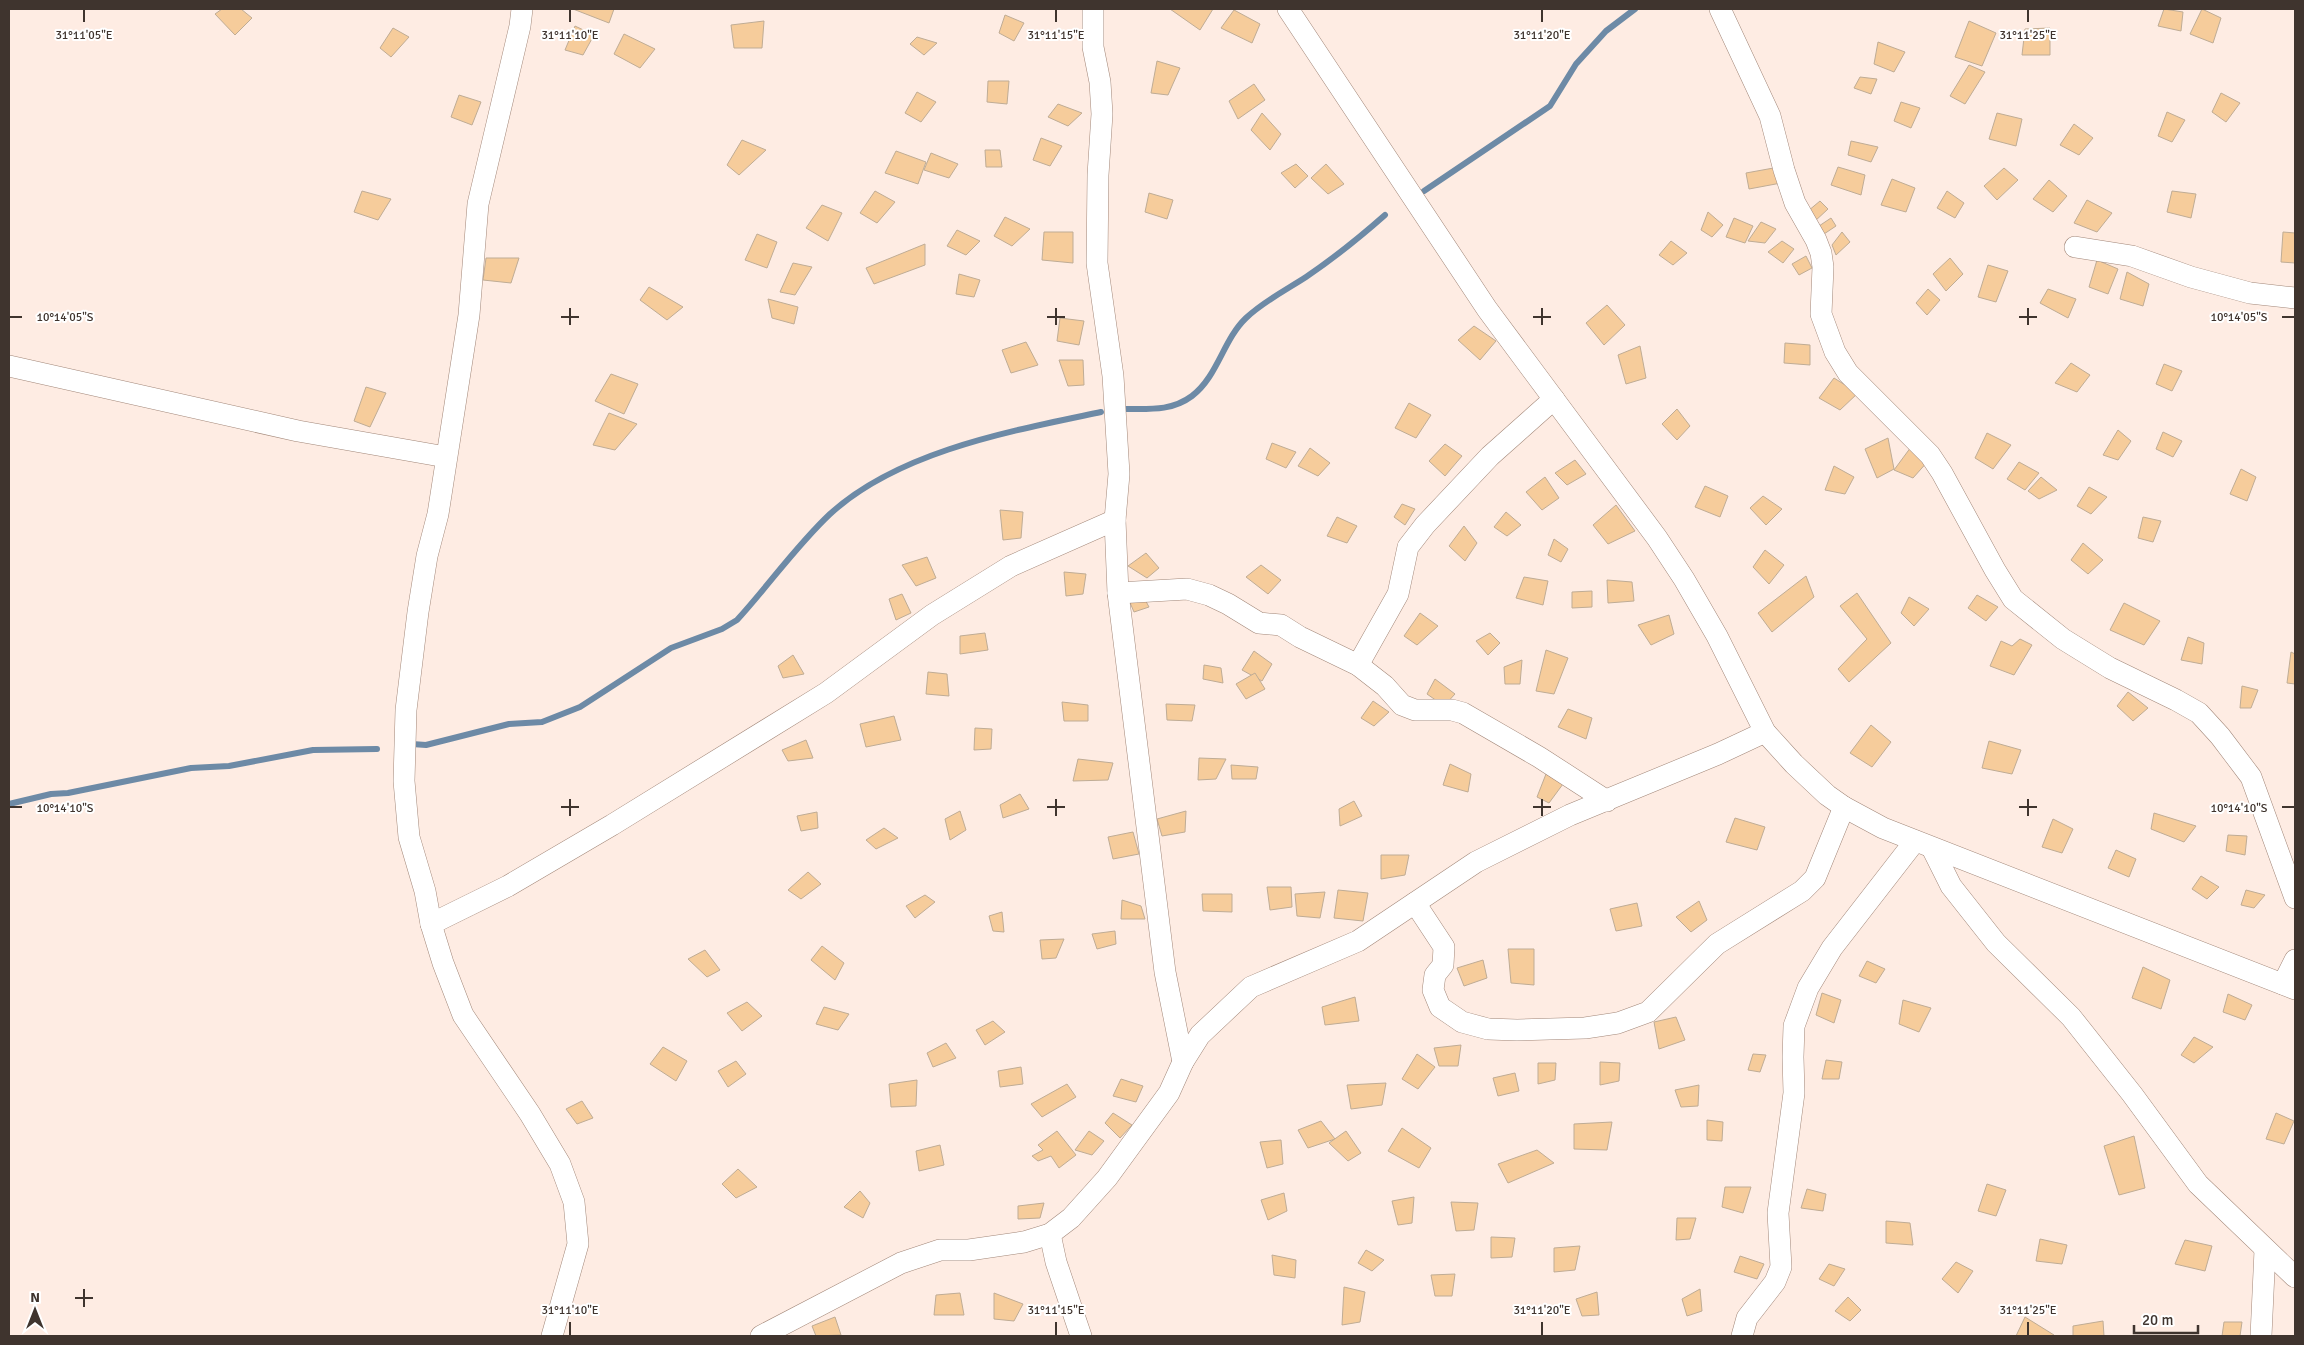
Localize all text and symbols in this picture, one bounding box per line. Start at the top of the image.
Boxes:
text: 31°11'05"E [55,28,113,43]
text: 31°11'10"E [541,28,599,43]
text: 31°11'15"E [1027,28,1085,43]
text: 31°11'20"E [1513,28,1571,43]
text: 31°11'25"E [1999,28,2057,43]
text: 10°14'05"S [36,310,94,325]
text: 10°14'05"S [2210,310,2268,325]
text: 10°14'10"S [36,801,94,816]
text: 10°14'10"S [2210,801,2268,816]
north arrow [10,1285,60,1335]
text: N [30,1289,40,1306]
scale bar [2134,1302,2198,1334]
text: 31°11'10"E [541,1303,599,1318]
text: 31°11'15"E [1027,1303,1085,1318]
text: 31°11'20"E [1513,1303,1571,1318]
text: 31°11'25"E [1999,1303,2057,1318]
text: 20 m [2142,1311,2173,1329]

